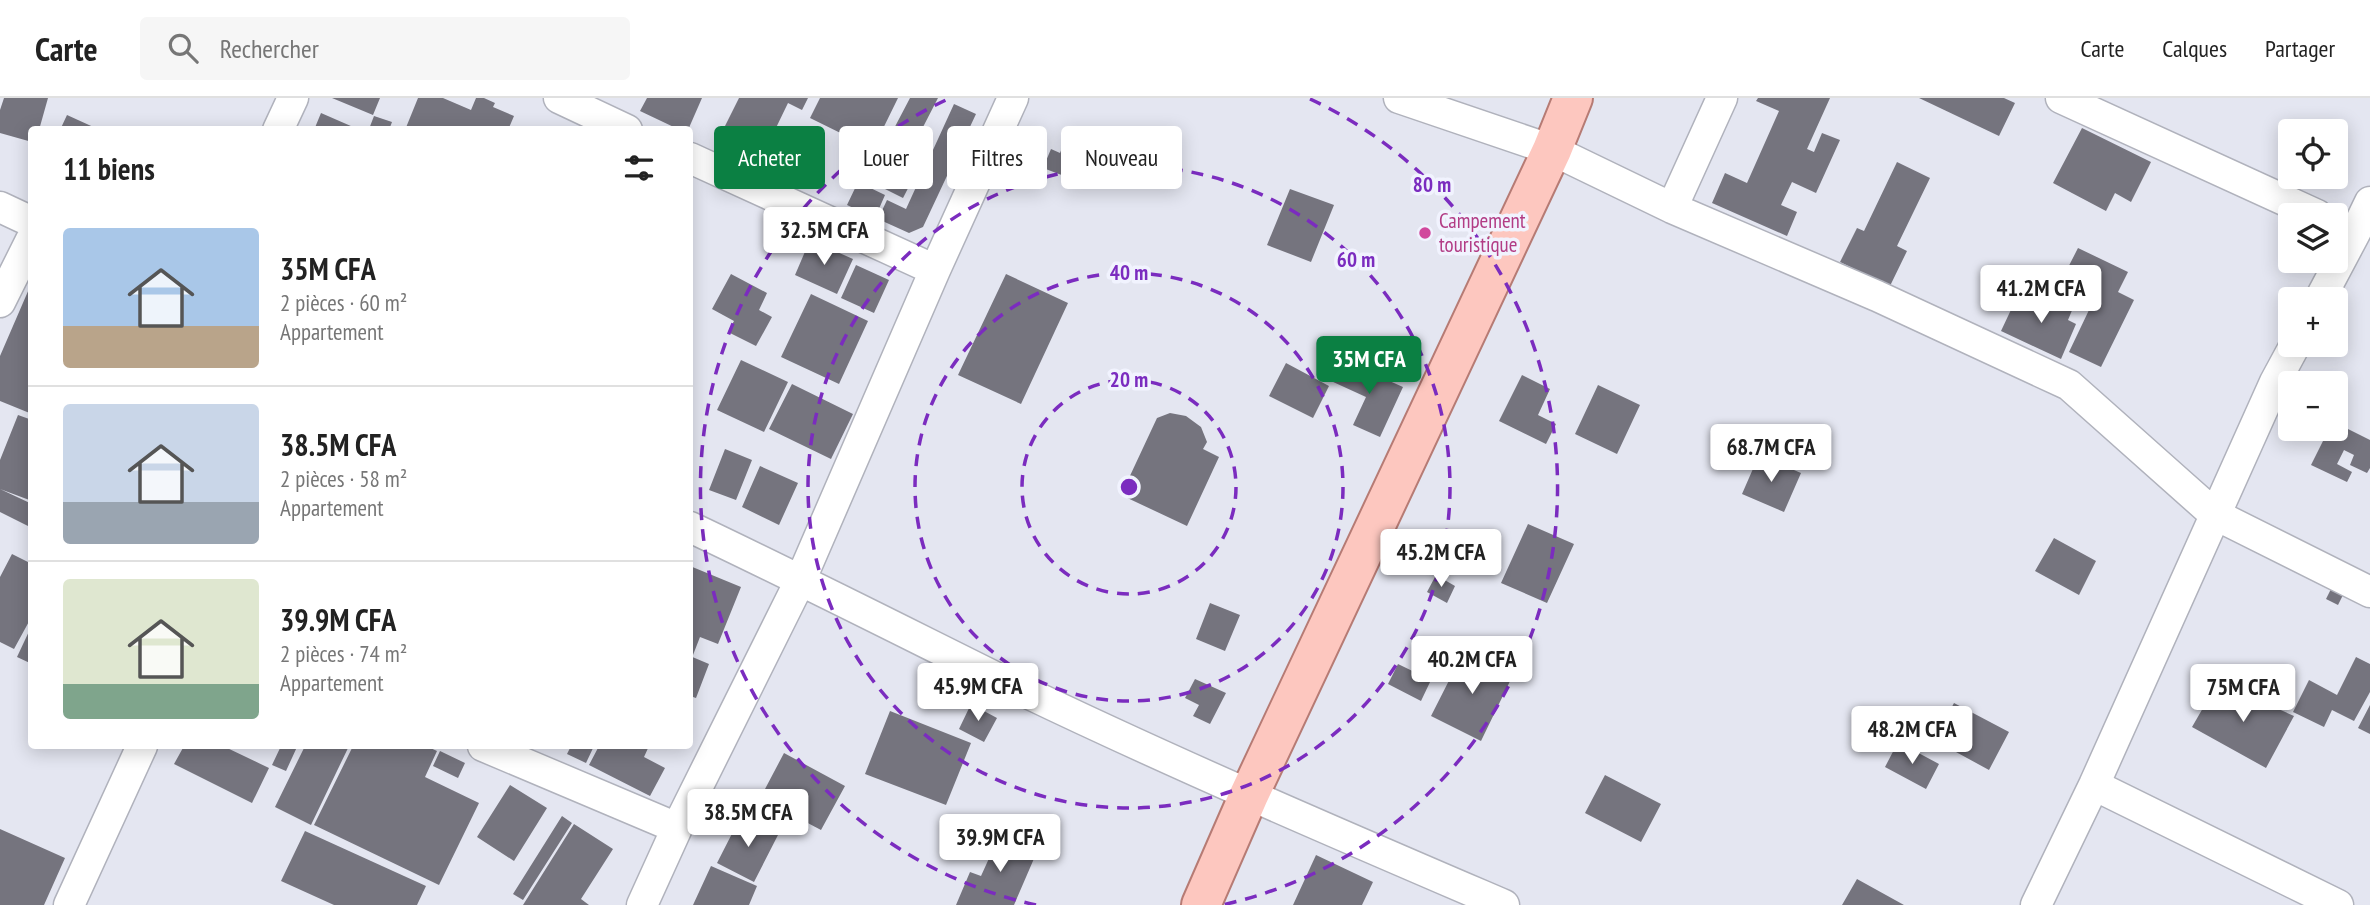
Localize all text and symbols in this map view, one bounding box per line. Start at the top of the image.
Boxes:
search box [140,17,630,80]
text: Carte [35,27,98,70]
icon: search [164,29,202,67]
text: Rechercher [220,32,319,65]
text: Carte [2081,33,2124,64]
text: Calques [2162,33,2227,64]
text: Partager [2265,33,2335,64]
map controls [2278,119,2348,441]
button: locate [2278,119,2348,189]
chip: Acheter [714,126,825,189]
chip: Louer [839,126,933,189]
chip: Filtres [947,126,1047,189]
chip: Nouveau [1061,126,1182,189]
text: 11 biens [63,149,155,188]
icon: filters [620,149,658,187]
text: 80 m [1413,171,1451,198]
button: layers [2278,203,2348,273]
place label: Campement touristique [1439,207,1526,258]
pin: 32.5M CFA [744,208,904,267]
text: 32.5M CFA [779,215,869,244]
marker: Campement touristique [1417,225,1433,241]
text: 60 m [1337,246,1375,273]
text: 35M CFA [280,249,376,288]
icon: home [119,256,203,340]
text: 40 m [1110,259,1148,286]
pin: 41.2M CFA [1961,266,2121,325]
text: 41.2M CFA [1996,273,2086,302]
button: + [2278,287,2348,357]
text: 2 pièces · 60 m² [280,288,407,317]
text: Appartement [280,317,383,346]
pin: 35M CFA [1304,336,1434,396]
text: 35M CFA [1332,344,1406,373]
text: 20 m [1110,366,1148,393]
button: − [2278,371,2348,441]
pin: 68.7M CFA [1691,424,1851,484]
text: 38.5M CFA [280,425,396,464]
icon: home [119,432,203,516]
text: 68.7M CFA [1726,432,1816,461]
text: 2 pièces · 58 m² [280,464,407,493]
centre of rings [1117,475,1141,499]
text: Appartement [280,493,383,522]
pin: 45.2M CFA [1361,530,1521,589]
text: 45.2M CFA [1396,537,1486,566]
text: 39.9M CFA [280,600,396,639]
icon: home [119,607,203,691]
pin: 40.2M CFA [1392,636,1552,696]
text: 2 pièces · 74 m² [280,639,407,668]
text: 40.2M CFA [1427,644,1517,673]
pin: 45.9M CFA [898,664,1058,723]
pin: 75M CFA [2178,664,2308,724]
text: Appartement [280,668,383,697]
text: 45.9M CFA [933,671,1023,700]
text: 75M CFA [2206,672,2280,701]
pin: 48.2M CFA [1832,706,1992,766]
text: 48.2M CFA [1867,714,1957,743]
pin: 38.5M CFA [668,790,828,849]
text: 38.5M CFA [703,797,793,826]
pin: 39.9M CFA [920,814,1080,874]
text: 39.9M CFA [955,822,1045,851]

